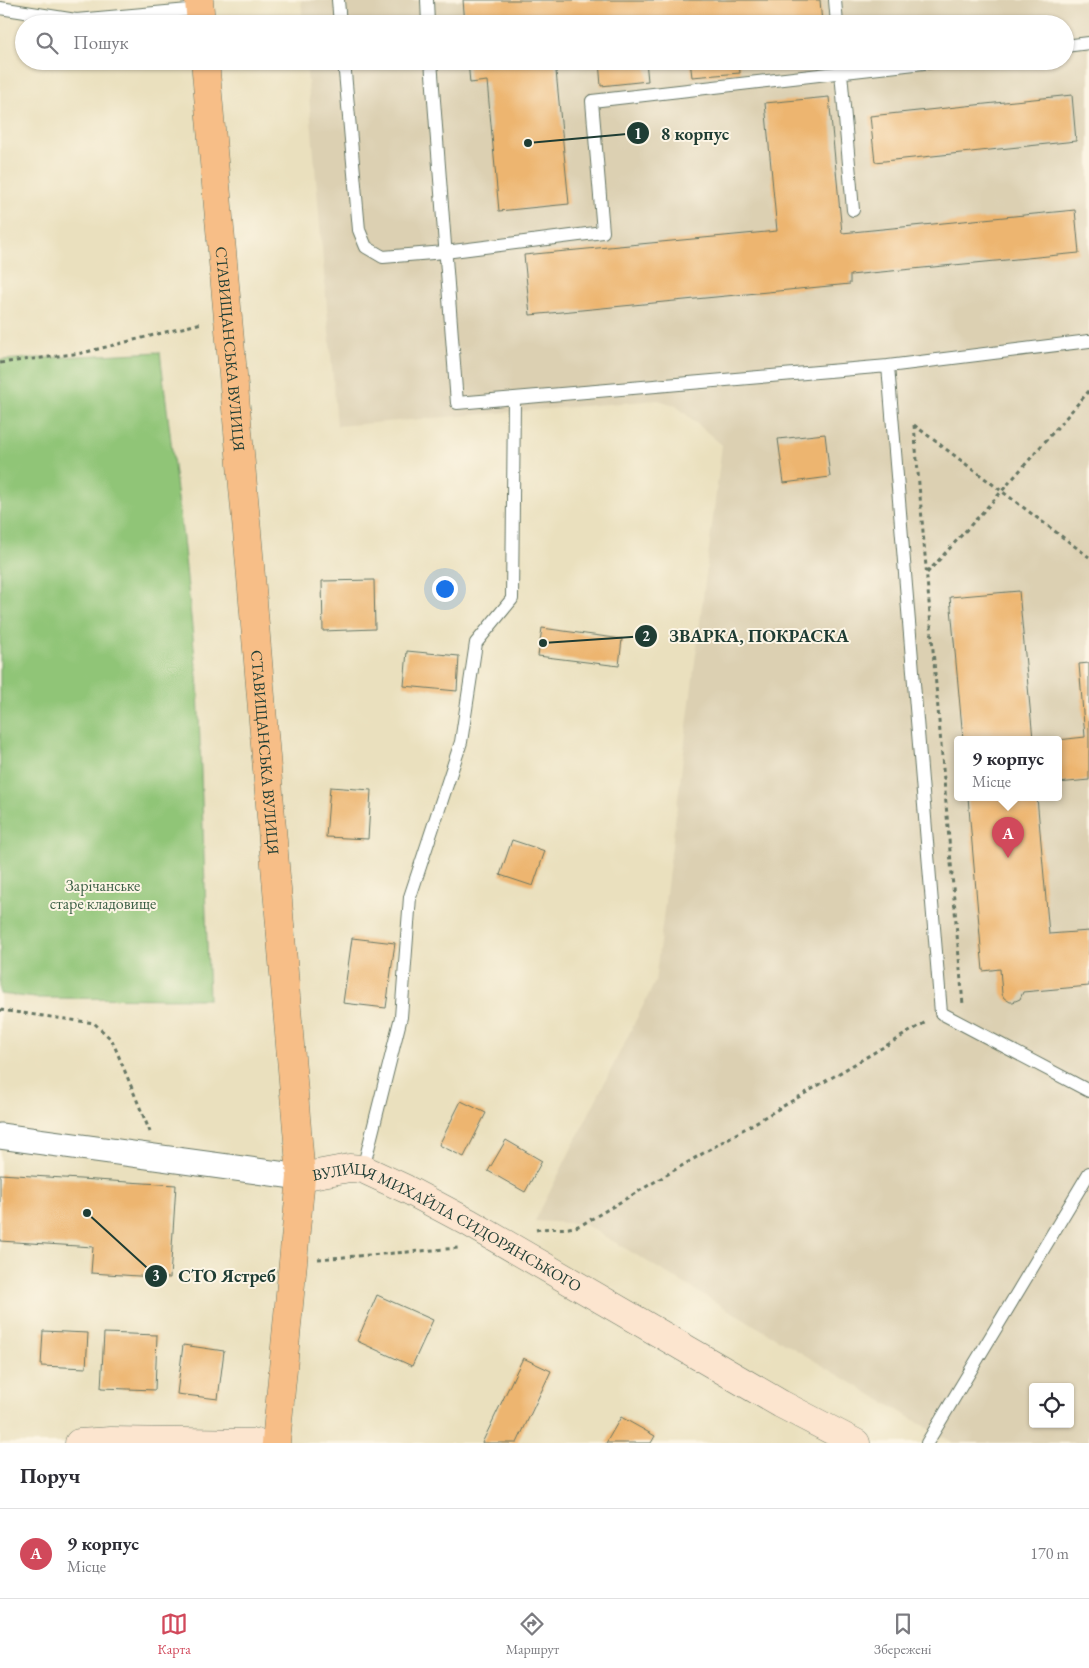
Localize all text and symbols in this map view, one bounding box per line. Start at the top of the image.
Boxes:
search box [15,15,1074,70]
icon: search [33,29,61,57]
text: Пошук [73,30,129,55]
callout: 8 корпус [626,117,739,150]
text: 8 корпус [661,122,730,145]
text: 1 [634,124,642,143]
street label: СТАВИЩАНСЬКА ВУЛИЦЯ [211,246,250,452]
your location [432,576,458,602]
callout: ЗВАРКА, ПОКРАСКА [634,619,859,652]
text: ЗВАРКА, ПОКРАСКА [669,624,850,647]
text: 2 [642,626,650,645]
street label: СТАВИЩАНСЬКА ВУЛИЦЯ [246,649,284,856]
popup [954,736,1062,801]
text: 9 корпус [972,746,1044,771]
text: Місце [972,771,1011,792]
pin: A [992,817,1024,858]
park label: Зарічанське старе кладовище [50,875,156,914]
street label: ВУЛИЦЯ МИХАЙЛА СИДОРЯНСЬКОГО [311,1157,585,1297]
callout: СТО Ястреб [144,1259,286,1292]
text: СТО Ястреб [178,1264,276,1287]
text: 3 [152,1266,160,1285]
map controls [1029,1383,1074,1428]
button: locate [1029,1383,1074,1428]
text: Поруч [20,1462,80,1489]
text: 9 корпус [67,1531,139,1556]
text: A [30,1543,42,1564]
text: 170 m [1030,1543,1069,1564]
text: Місце [67,1556,106,1577]
tab: Карта [157,1610,191,1658]
tab: Маршрут [506,1610,559,1658]
tab: Збережені [874,1610,932,1658]

